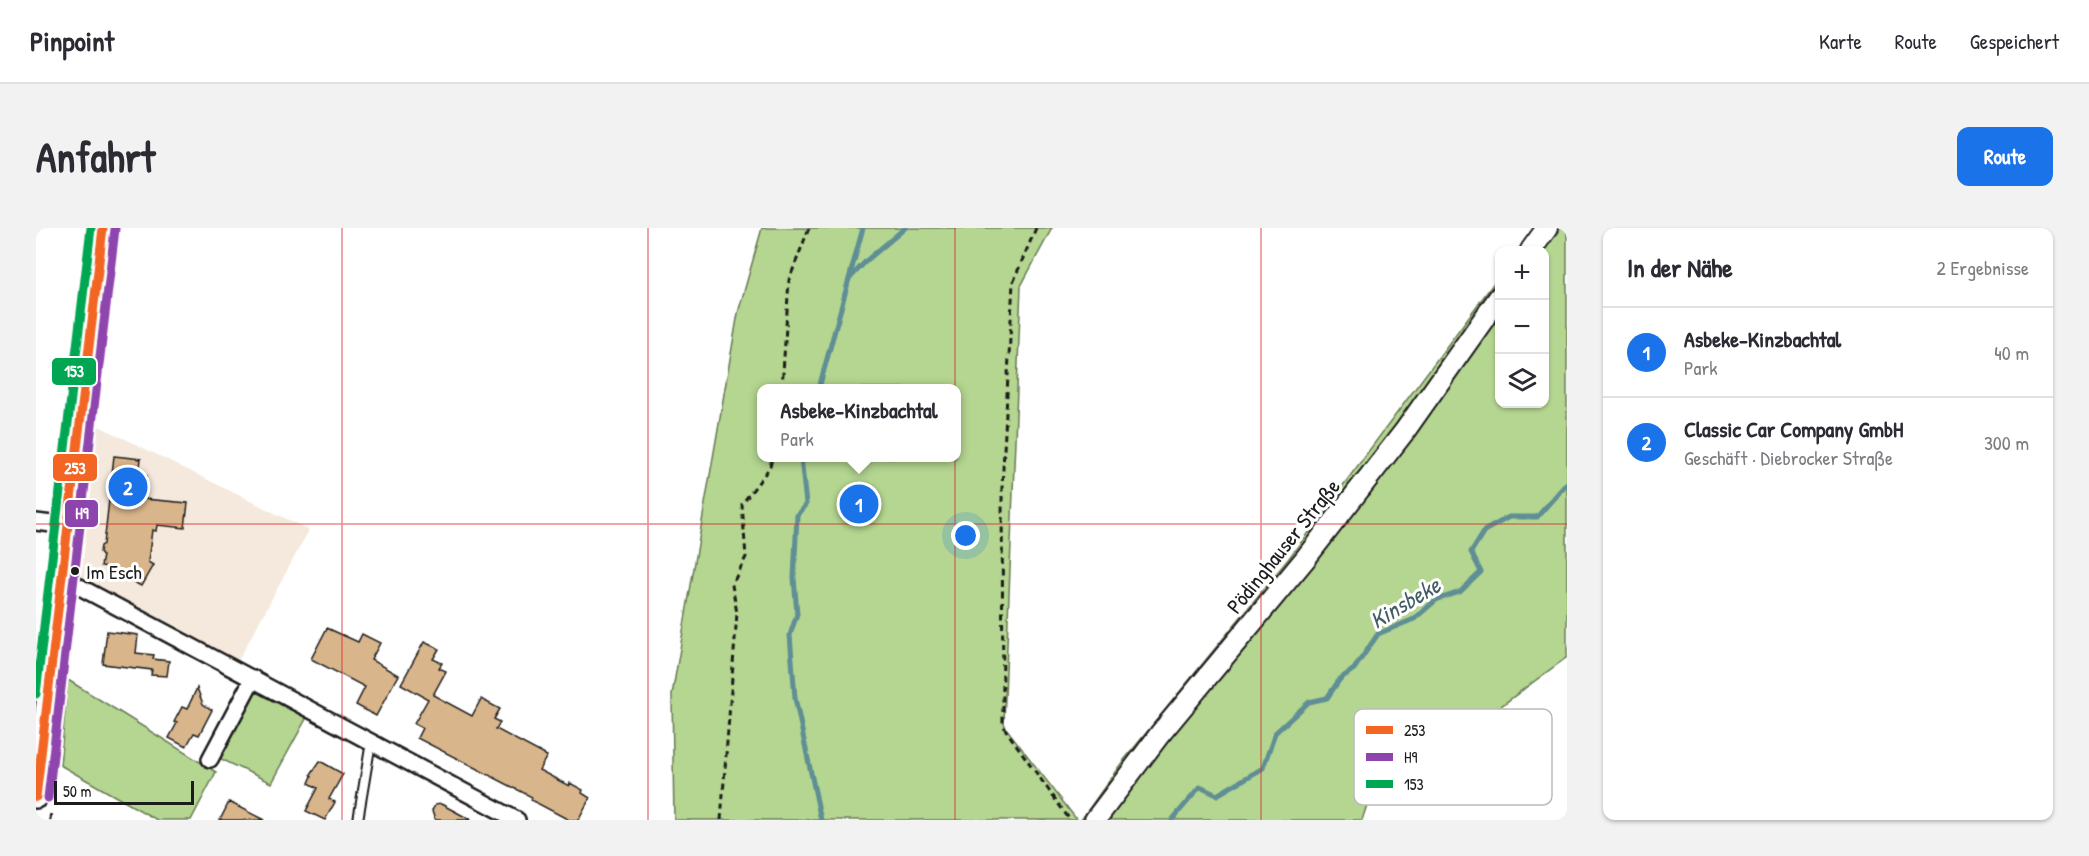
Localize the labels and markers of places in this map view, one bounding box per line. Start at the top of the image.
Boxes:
pin: 2 [108,464,148,510]
pin: 1 [840,482,878,526]
place label: Im Esch [86,558,142,585]
marker: Im Esch [69,565,81,577]

